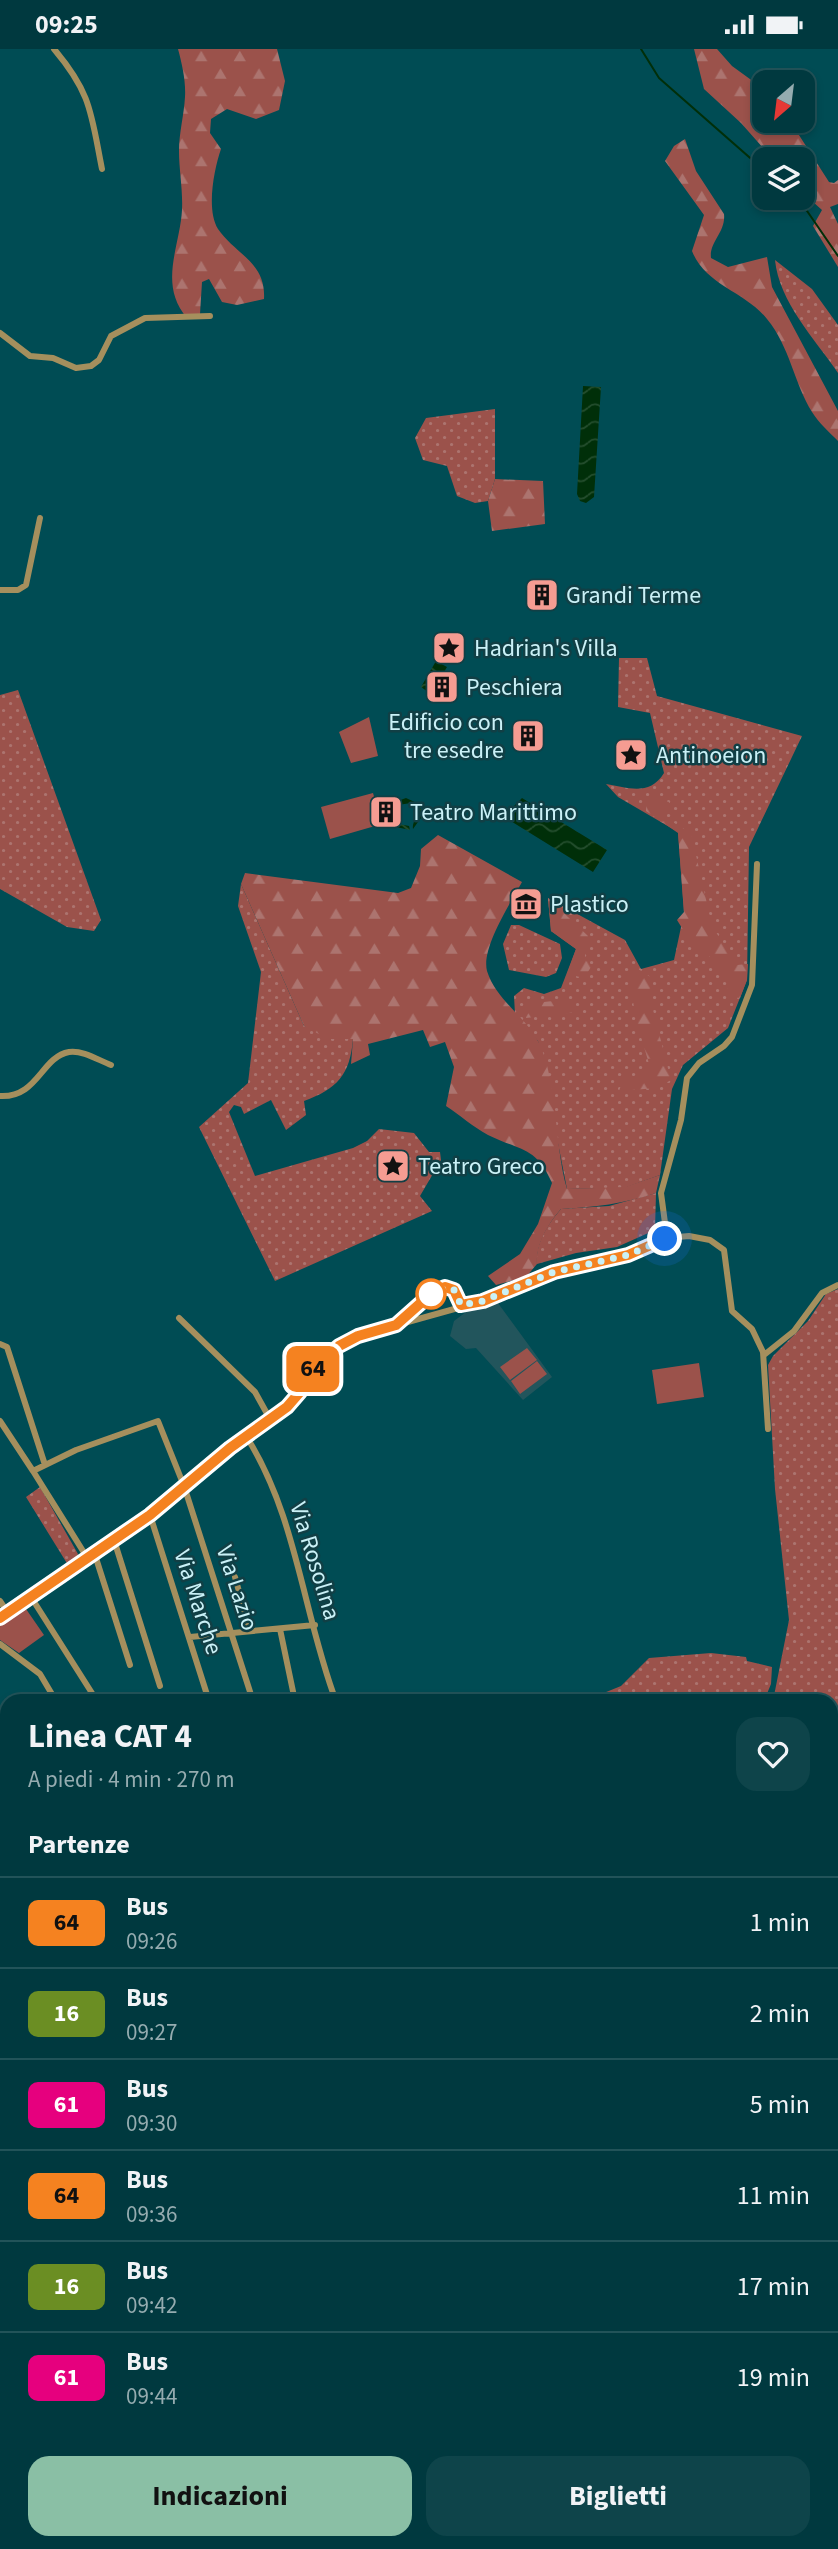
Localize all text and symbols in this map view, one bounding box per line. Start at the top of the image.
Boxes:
text: 09:25 [35,6,98,43]
north arrow [752,70,816,133]
map controls [752,70,815,210]
button: layers [752,147,815,210]
building icon: Grandi Terme [523,576,561,614]
place label: Grandi Terme [566,578,701,613]
place icon: Hadrian's Villa [430,629,468,667]
place label: Hadrian's Villa [474,631,617,666]
building icon: Peschiera [423,668,461,706]
place label: Peschiera [466,670,563,705]
place label: Edificio con tre esedre [388,705,504,768]
building icon: Edificio con tre esedre [509,717,547,755]
place icon: Antinoeion [612,736,650,774]
place label: Antinoeion [656,738,766,773]
building icon: Teatro Marittimo [367,793,405,831]
place label: Teatro Marittimo [410,795,577,830]
museum icon: Plastico [507,885,545,923]
place label: Plastico [550,887,629,922]
place icon: Teatro Greco [374,1147,412,1185]
place label: Teatro Greco [418,1149,545,1184]
your location [647,1221,682,1256]
unlabelled marker [416,1279,446,1309]
line badge: 64 [282,1346,344,1392]
text: 64 [300,1351,326,1386]
street label: Via Rosolina [280,1498,350,1624]
street label: Via Lazio [207,1541,267,1635]
street label: Via Marche [165,1545,231,1659]
text: Linea CAT 4 [28,1713,192,1760]
button: heart [736,1717,810,1791]
text: A piedi · 4 min · 270 m [28,1763,235,1796]
text: Partenze [28,1826,130,1863]
text: Bus [126,1888,168,1925]
text: 1 min [750,1904,810,1941]
text: 64 [54,1905,79,1940]
text: 09:26 [126,1925,177,1958]
text: Bus [126,1979,168,2016]
text: 2 min [750,1995,810,2032]
text: 16 [54,1996,79,2031]
text: 09:27 [126,2016,177,2049]
text: Bus [126,2070,168,2107]
text: 5 min [750,2086,810,2123]
text: 61 [54,2087,79,2122]
text: 09:30 [126,2107,177,2140]
text: Bus [126,2161,168,2198]
text: 11 min [737,2177,810,2214]
text: 64 [54,2178,79,2213]
text: 09:36 [126,2198,177,2231]
text: Bus [126,2252,168,2289]
text: 17 min [737,2268,810,2305]
text: 16 [54,2269,79,2304]
text: 09:42 [126,2289,177,2322]
text: Bus [126,2343,168,2380]
text: 19 min [737,2359,810,2396]
text: 61 [54,2360,79,2395]
text: 09:44 [126,2380,177,2413]
button: Indicazioni [28,2456,412,2536]
button: Biglietti [426,2456,810,2536]

